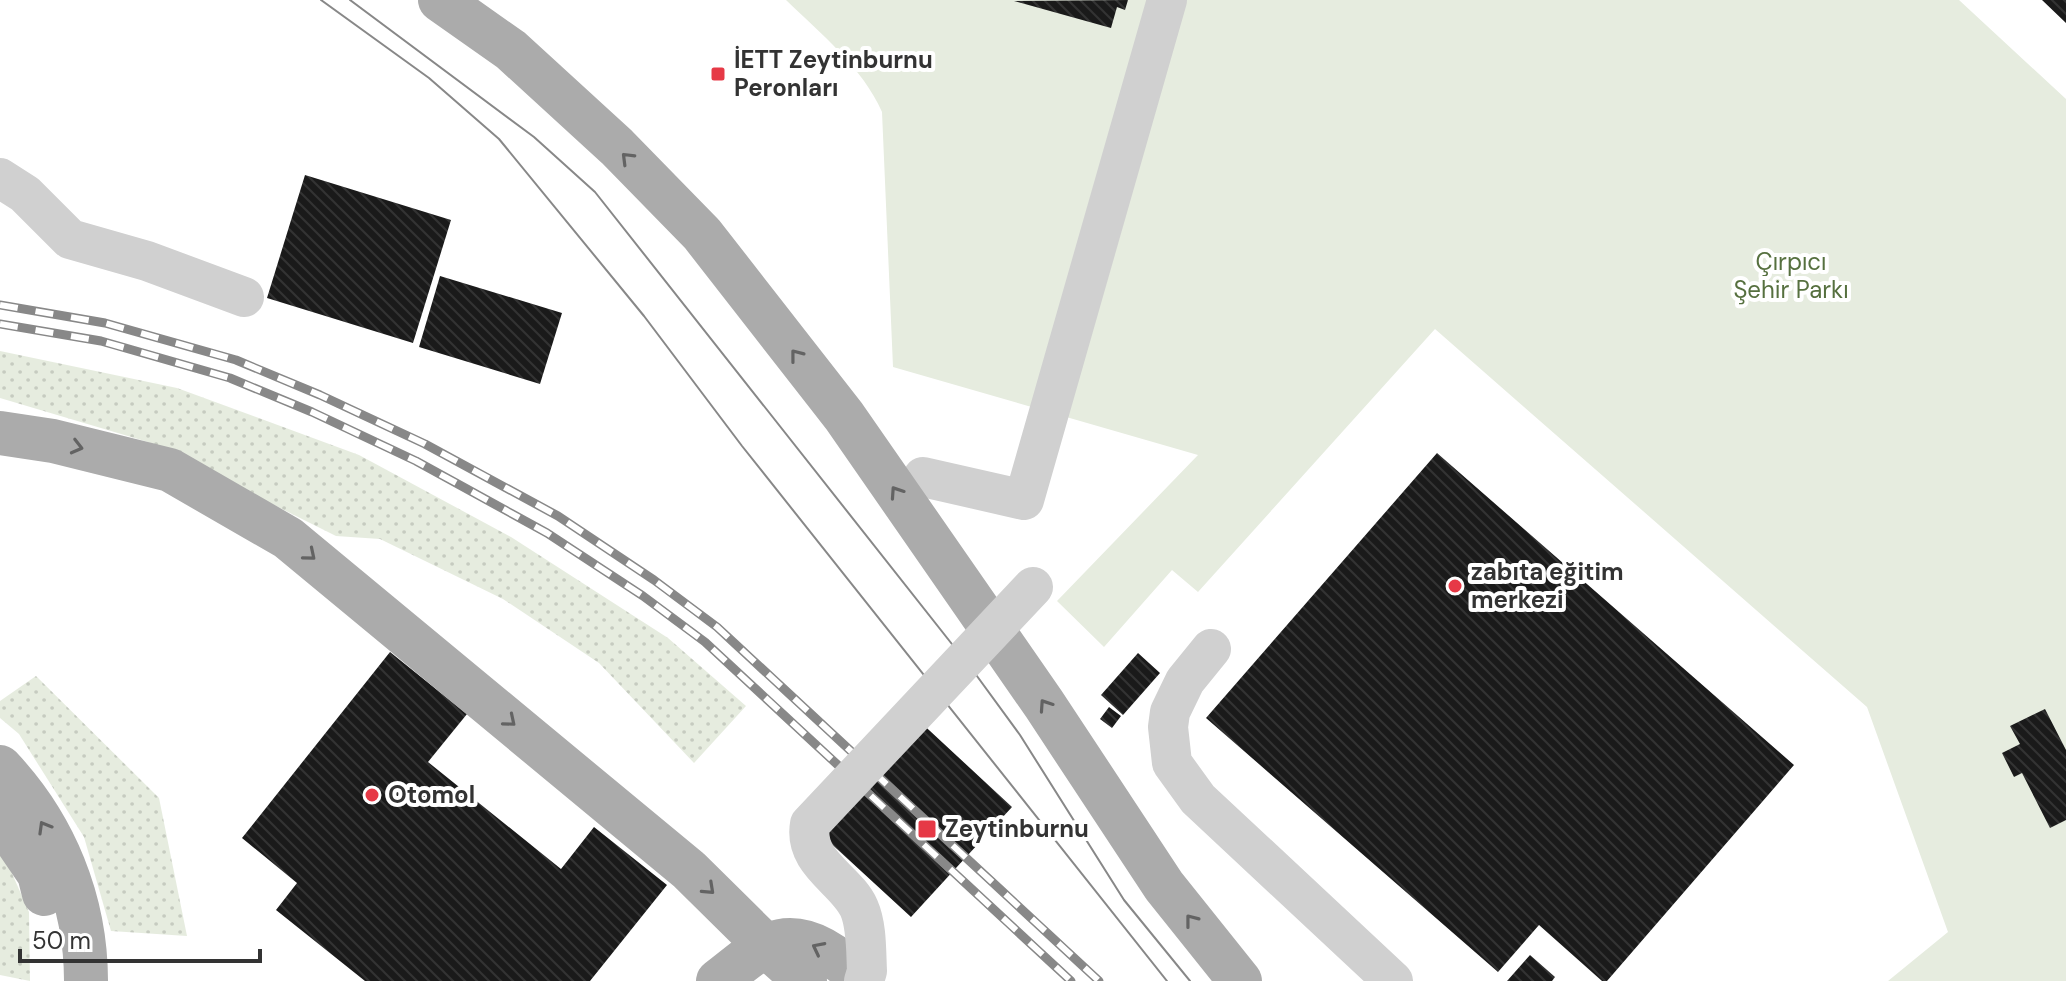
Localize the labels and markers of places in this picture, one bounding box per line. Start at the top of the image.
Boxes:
place label: İETT Zeytinburnu Peronları [734,44,933,103]
marker: İETT Zeytinburnu Peronları [709,65,727,83]
place label: zabıta eğitim merkezi [1471,556,1624,615]
marker: zabıta eğitim merkezi [1446,577,1464,595]
place label: Otomol [388,779,475,810]
marker: Otomol [363,786,381,804]
place label: Zeytinburnu [945,813,1089,844]
marker: Zeytinburnu [916,818,938,840]

